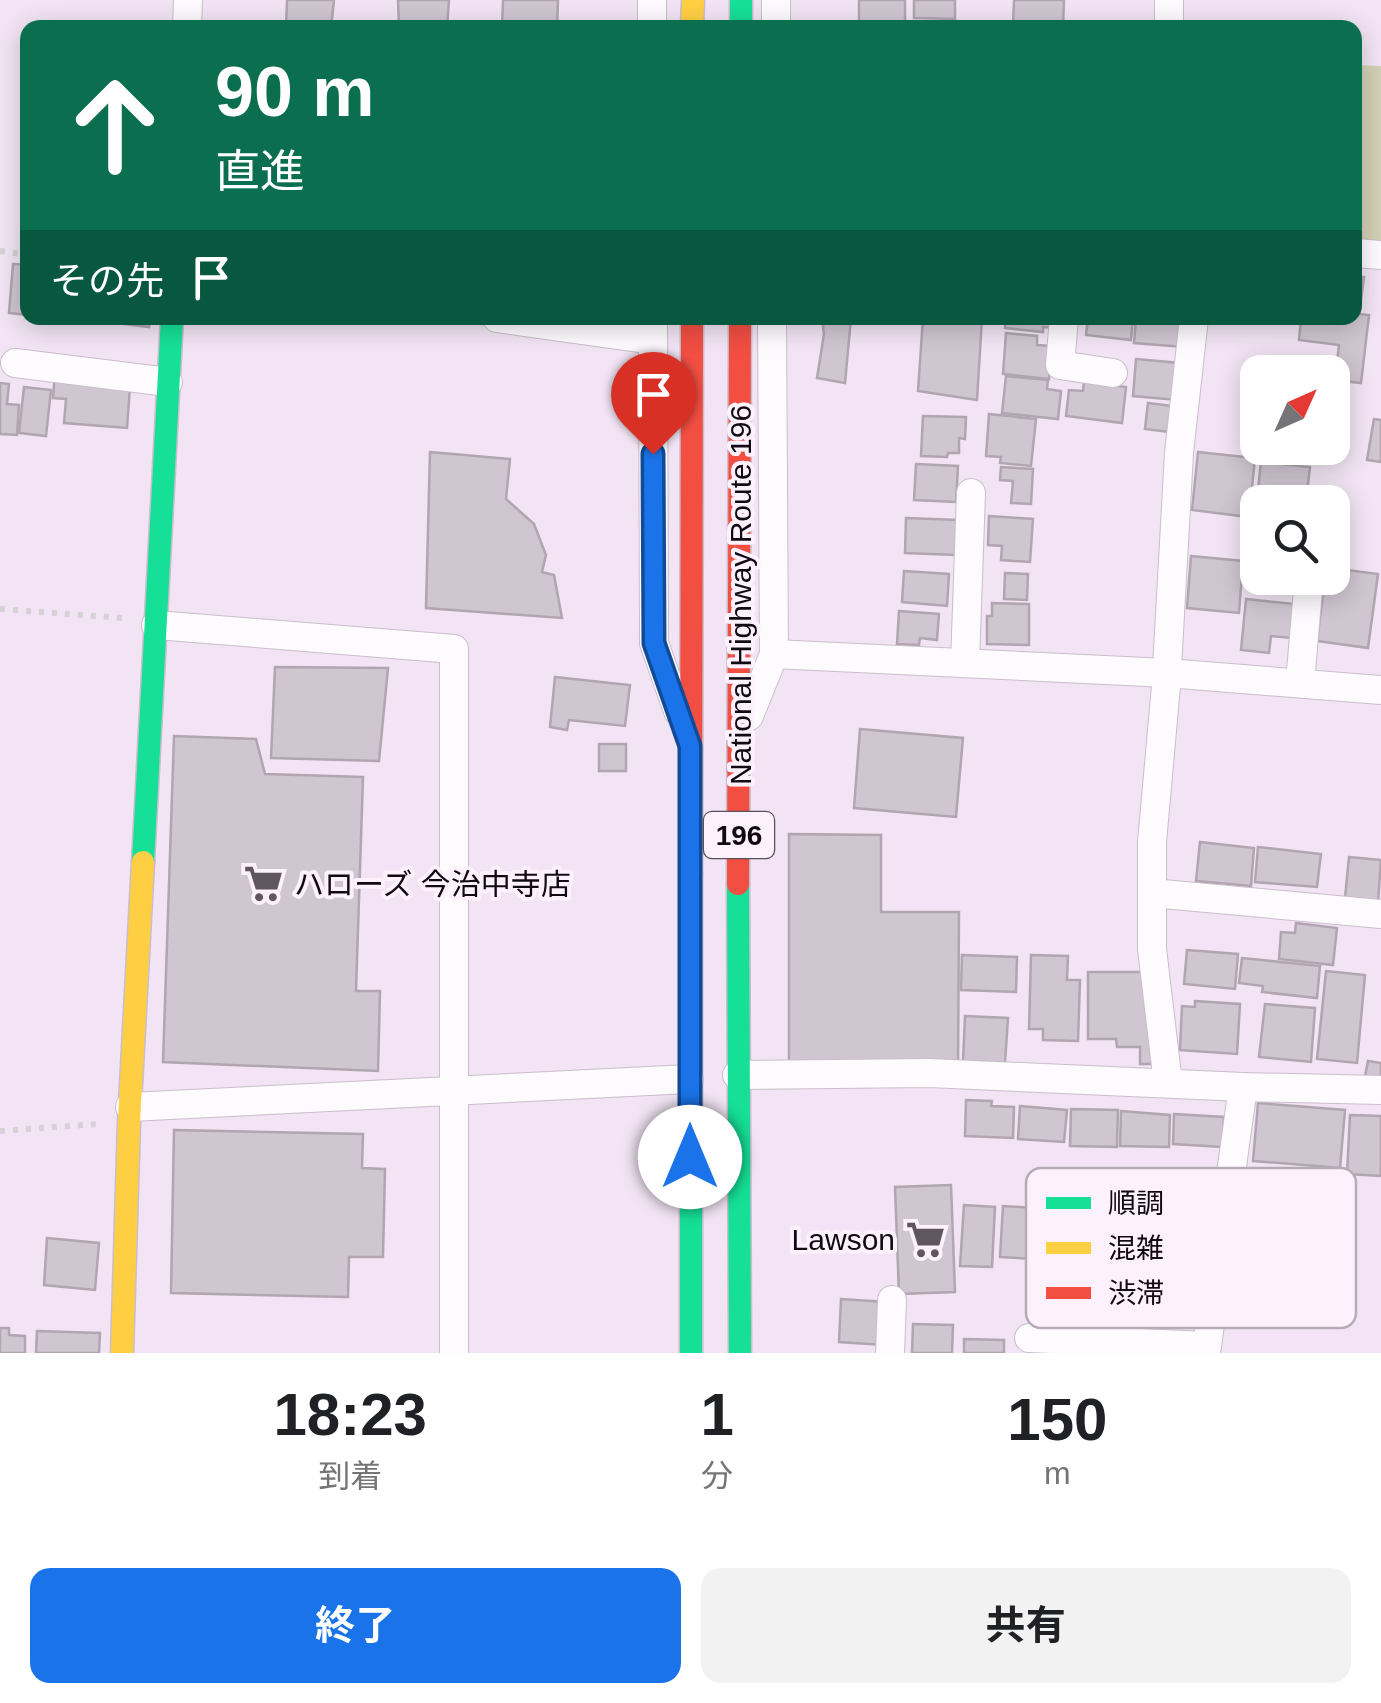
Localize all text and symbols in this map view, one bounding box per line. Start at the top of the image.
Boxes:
text: 90 m [215,53,375,131]
icon: ahead [50,60,180,190]
text: 直進 [215,146,305,197]
icon: arrive [184,250,239,305]
text: その先 [50,260,164,302]
pin [611,352,696,455]
north arrow [1240,355,1350,465]
map controls [1240,355,1350,595]
icon: arrive [626,367,681,422]
street label: National Highway Route 196 [724,405,757,785]
button: search [1240,485,1350,595]
road number: 196 [704,812,774,858]
supermarket icon: ハローズ 今治中寺店 [243,863,285,905]
place label: ハローズ 今治中寺店 [294,868,571,901]
position arrow [638,1105,742,1209]
legend [1026,1168,1356,1328]
text: 順調 [1108,1188,1164,1219]
supermarket icon: Lawson [904,1218,946,1260]
place label: Lawson [792,1223,895,1256]
text: 混雑 [1108,1233,1164,1264]
text: 渋滞 [1108,1278,1164,1309]
text: 18:23 [274,1381,427,1448]
text: 1 [700,1381,734,1448]
text: 150 [1007,1386,1107,1453]
text: m [1044,1455,1071,1491]
text: 到着 [318,1458,382,1494]
text: 分 [701,1458,733,1494]
button: 終了 [30,1568,681,1683]
button: 共有 [701,1568,1351,1683]

